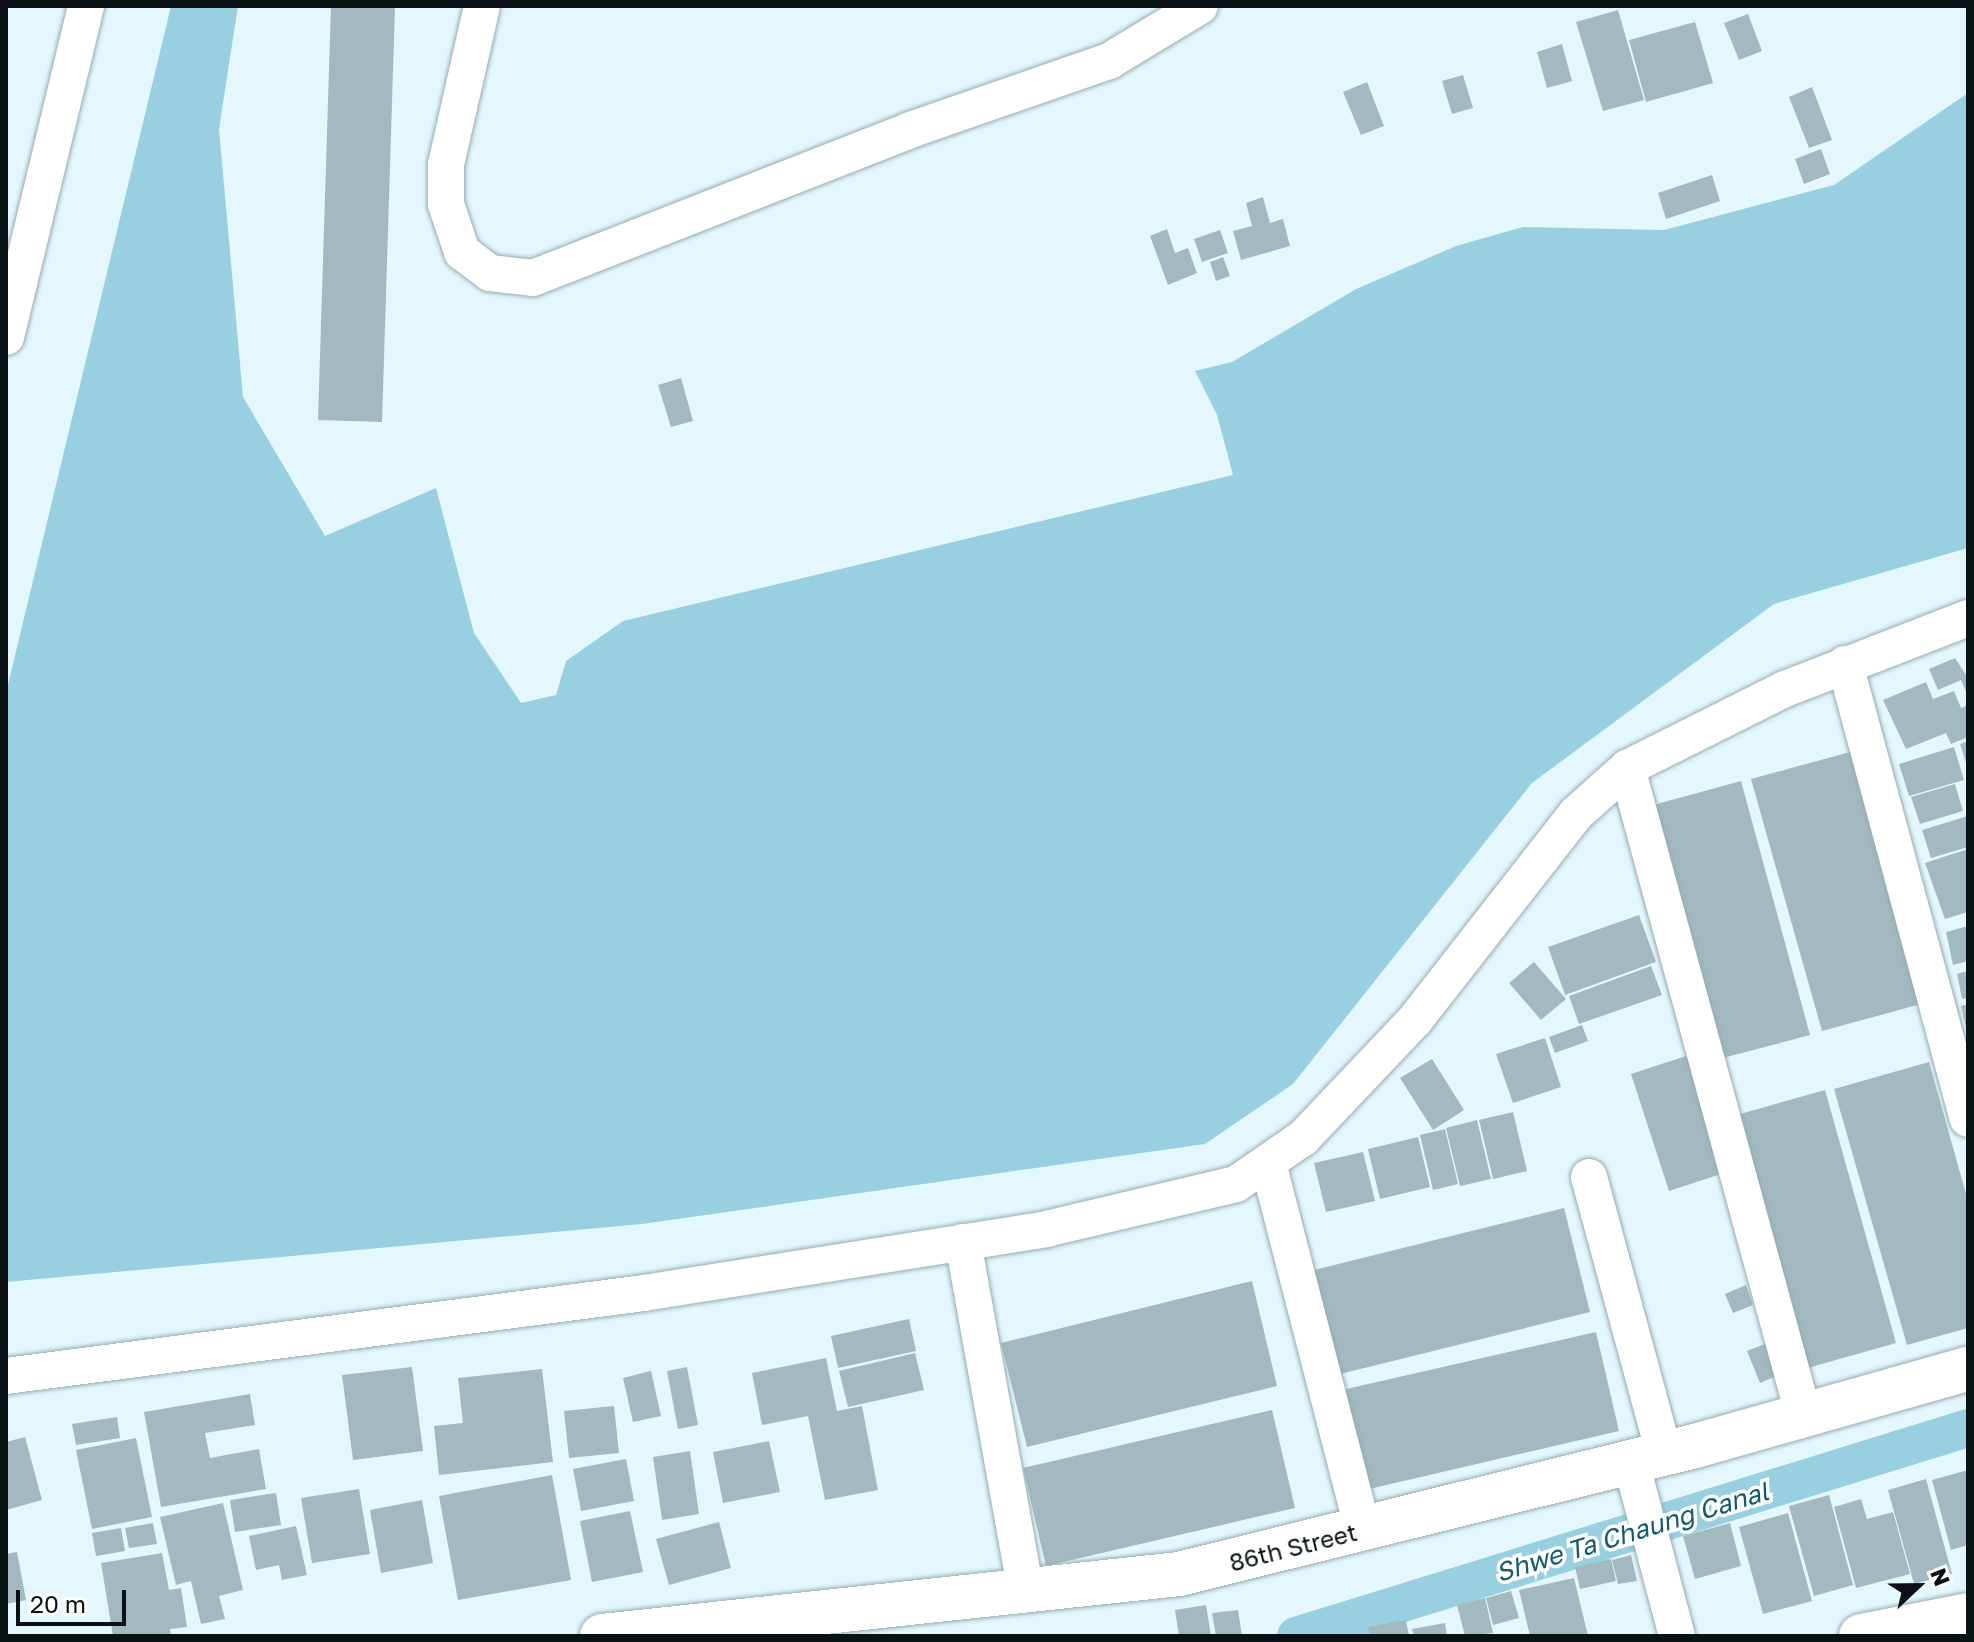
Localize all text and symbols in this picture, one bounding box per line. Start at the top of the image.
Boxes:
water label: Shwe Ta Chaung Canal [1492,1476,1772,1588]
street label: 86th Street [1226,1517,1360,1577]
north arrow [1878,1546,1958,1626]
text: N [1925,1564,1956,1590]
scale bar [20,1574,130,1624]
text: 20 m [30,1589,86,1618]

